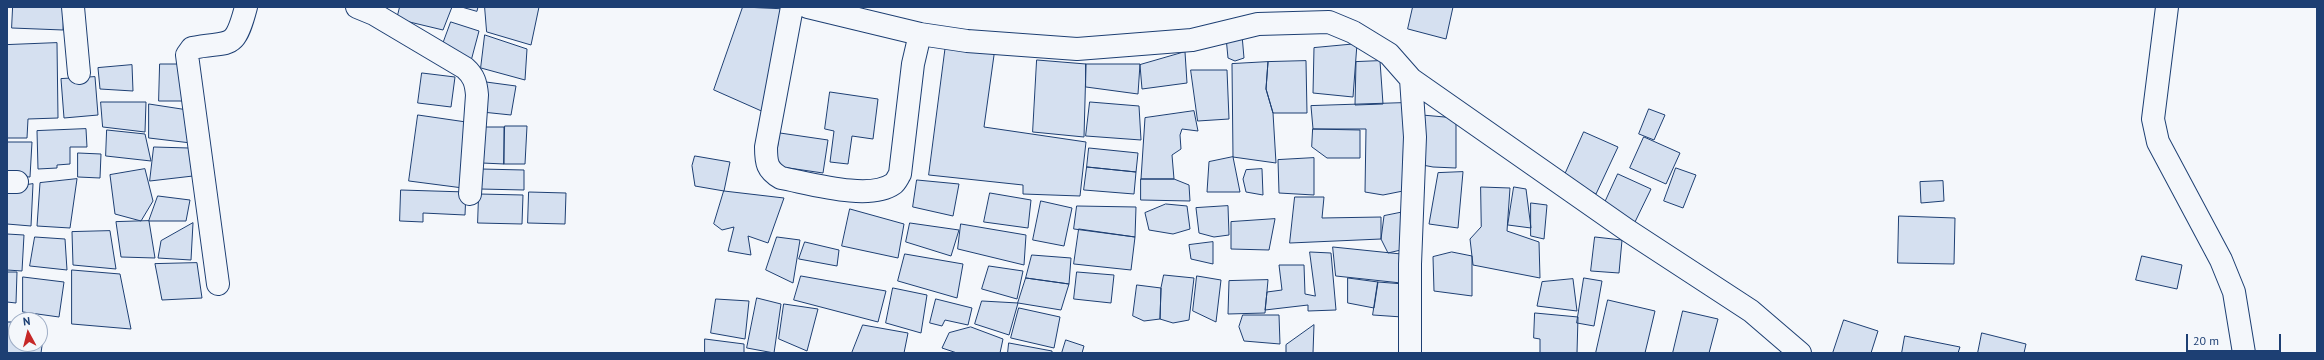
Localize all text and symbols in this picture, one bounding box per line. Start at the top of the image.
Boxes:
north arrow [8,312,48,352]
text: N [22,314,31,328]
scale bar [2188,326,2283,352]
text: 20 m [2193,333,2219,348]

